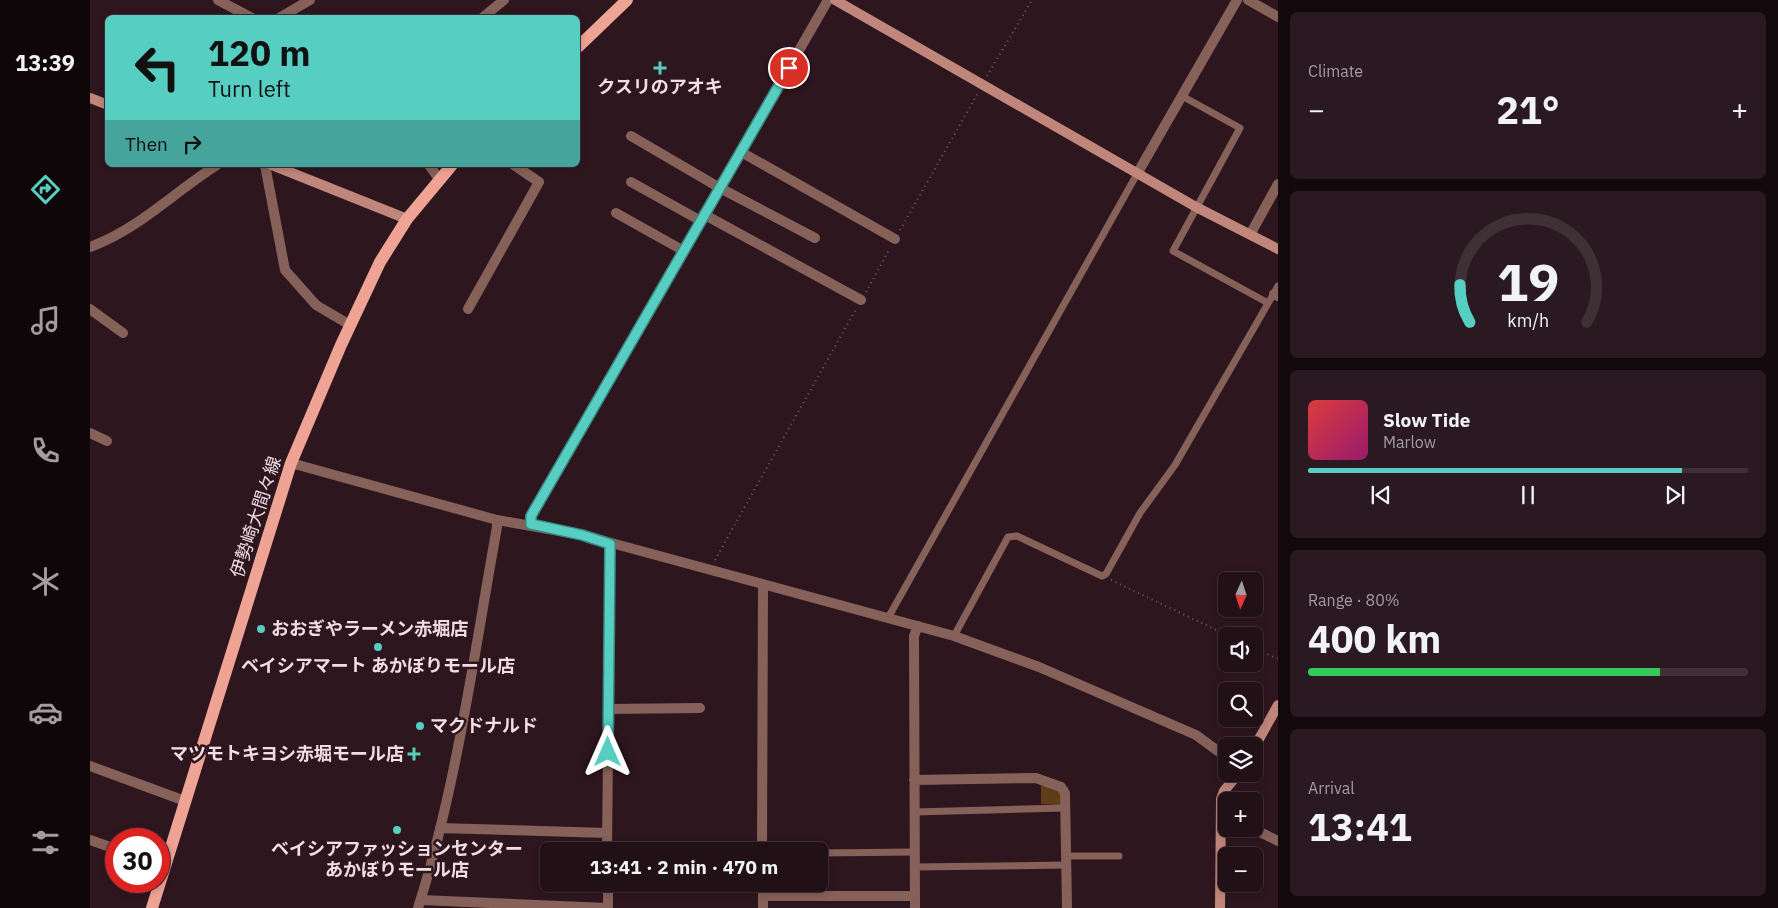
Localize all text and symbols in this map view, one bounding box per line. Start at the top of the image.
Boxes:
text: 120 m [208,30,311,76]
icon: left [125,35,190,100]
pin [768,47,810,89]
text: 13:39 [15,48,75,77]
icon: arrive [775,54,803,82]
text: Climate [1308,61,1363,81]
marker: クスリのアオキ [654,62,666,74]
text: Turn left [208,74,291,103]
place label: クスリのアオキ [597,75,723,98]
text: 21° [1496,85,1560,134]
text: − [1308,91,1325,128]
text: + [1731,91,1748,128]
icon: right [178,130,206,158]
text: Then [125,132,168,156]
icon: directions [28,172,63,207]
text: 19 [1497,248,1559,315]
icon: music [28,303,63,338]
text: km/h [1507,309,1549,332]
text: Slow Tide [1383,408,1470,432]
text: Marlow [1383,432,1436,452]
icon: phone [28,433,63,468]
street label: 伊勢崎大間々線 [225,453,286,580]
icon: previous [1367,481,1395,509]
icon: pause [1514,481,1542,509]
icon: next [1661,481,1689,509]
icon: climate [28,564,63,599]
north arrow [1218,572,1262,618]
map controls [1218,572,1263,892]
text: Range · 80% [1308,590,1400,610]
text: 400 km [1308,614,1441,663]
place label: おおぎやラーメン赤堀店 [271,617,468,640]
marker: おおぎやラーメン赤堀店 [255,623,267,635]
button: sound [1218,627,1263,672]
marker: ベイシアマート あかぼりモール店 [372,641,384,653]
place label: ベイシアマート あかぼりモール店 [241,654,515,677]
button: search [1218,682,1263,727]
icon: car [28,695,63,730]
place label: マクドナルド [430,714,538,737]
marker: マクドナルド [414,720,426,732]
position arrow [581,725,633,777]
button: layers [1218,737,1263,782]
place label: マツモトキヨシ赤堀モール店 [170,742,404,765]
marker: マツモトキヨシ赤堀モール店 [408,748,420,760]
text: Arrival [1308,778,1355,798]
button: + [1218,792,1263,837]
text: 13:41 [1308,802,1412,851]
marker: ベイシアファッションセンター あかぼりモール店 [391,824,403,836]
icon: filters [28,825,63,860]
speed limit sign: 30 [105,828,170,893]
place label: ベイシアファッションセンター あかぼりモール店 [271,837,523,881]
button: − [1218,847,1263,892]
text: 13:41 · 2 min · 470 m [590,855,778,879]

